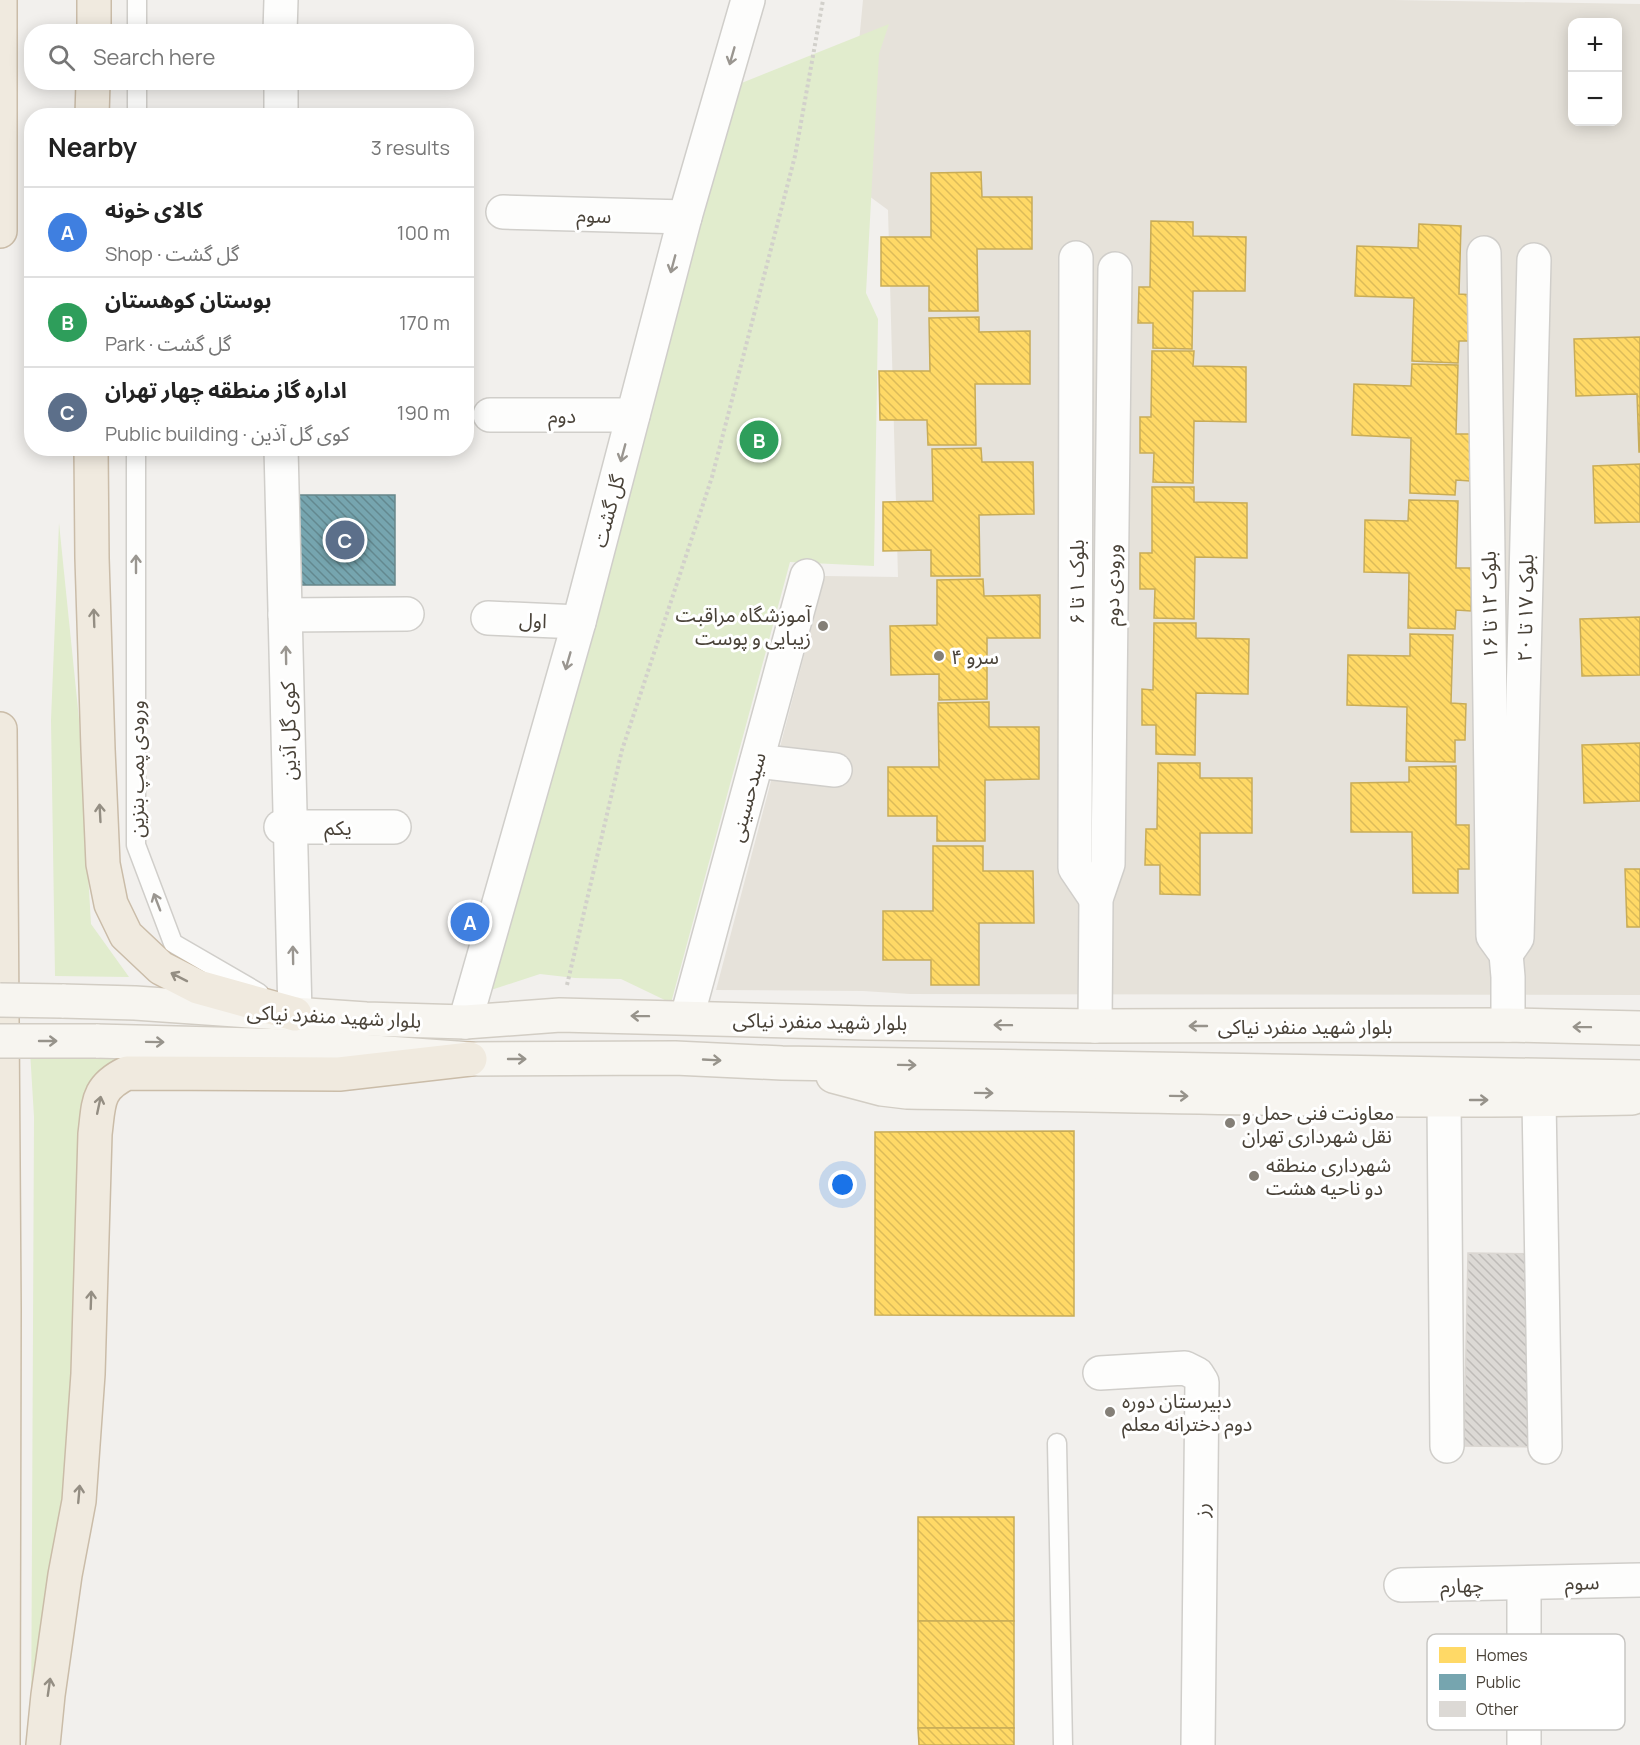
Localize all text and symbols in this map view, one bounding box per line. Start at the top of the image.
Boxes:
map controls [1568,18,1622,126]
button: + [1568,18,1622,72]
search box [24,24,474,90]
icon: search [45,41,78,74]
text: Search here [93,42,215,72]
one-way arrow [725,46,737,65]
button: − [1568,72,1622,126]
text: Nearby [48,129,137,165]
text: 3 results [371,134,450,161]
text: کالای خونه [105,195,203,225]
street label: سوم [576,201,612,231]
text: A [61,219,74,246]
text: 100 m [397,219,450,246]
text: Shop · گل گشت [105,240,239,267]
one-way arrow [667,254,678,273]
text: بوستان کوهستان [105,285,271,315]
text: B [61,309,74,336]
text: 170 m [399,309,450,336]
text: Park · گل گشت [105,330,231,357]
text: اداره گاز منطقه چهار تهران [105,375,347,405]
text: C [60,399,75,426]
text: 190 m [397,399,450,426]
street label: دوم [548,402,576,431]
pin: B [740,418,778,462]
text: Public building · کوی گل آذین [105,420,350,447]
one-way arrow [617,443,629,462]
street label: گل گشت [585,471,631,550]
pin: C [326,518,364,562]
street label: بلوک ۱ تا ۶ [1063,539,1090,625]
street label: ورودی دوم [1098,544,1128,626]
street label: بلوک ۱۲ تا ۱۶ [1475,551,1503,659]
street label: بلوک ۱۷ تا ۲۰ [1511,554,1539,662]
one-way arrow [130,555,142,575]
place label: آموزشگاه مراقبت زیبایی و پوست [676,601,812,651]
street label: اول [519,606,547,634]
one-way arrow [88,608,99,628]
marker: آموزشگاه مراقبت زیبایی و پوست [816,619,830,633]
place label: سرو ۴ [951,643,999,670]
one-way arrow [280,646,292,666]
marker: سرو ۴ [932,649,946,663]
one-way arrow [562,651,573,670]
street label: کوی گل آذین [274,681,302,781]
street label: ورودی پمپ بنزین [123,700,150,838]
street label: سیدحسینی [722,749,772,845]
one-way arrow [95,803,106,823]
street label: یکم [324,814,352,843]
one-way arrow [151,893,162,912]
pin: A [450,900,490,944]
one-way arrow [287,946,299,966]
one-way arrow [171,971,189,982]
street label: بلوار شهید منفرد نیاکی [246,998,422,1034]
street label: بلوار شهید منفرد نیاکی [732,1006,908,1036]
one-way arrow [630,1011,650,1022]
street label: بلوار شهید منفرد نیاکی [1218,1013,1392,1040]
one-way arrow [993,1019,1013,1031]
one-way arrow [1188,1020,1208,1032]
one-way arrow [1572,1021,1592,1033]
one-way arrow [38,1035,58,1047]
one-way arrow [144,1036,164,1048]
one-way arrow [507,1054,527,1065]
one-way arrow [702,1054,722,1065]
one-way arrow [897,1059,917,1071]
one-way arrow [973,1087,993,1099]
one-way arrow [1168,1090,1188,1102]
one-way arrow [1468,1094,1488,1106]
one-way arrow [94,1096,105,1115]
place label: معاونت فنی حمل و نقل شهرداری تهران [1242,1099,1394,1149]
marker: معاونت فنی حمل و نقل شهرداری تهران [1223,1116,1237,1130]
place label: شهرداری منطقه دو ناحیه هشت [1266,1151,1391,1201]
marker: شهرداری منطقه دو ناحیه هشت [1247,1169,1261,1183]
your location [828,1170,857,1199]
one-way arrow [86,1290,97,1310]
place label: دبیرستان دوره دوم دخترانه معلم [1122,1387,1252,1439]
marker: دبیرستان دوره دوم دخترانه معلم [1103,1405,1117,1419]
one-way arrow [74,1485,85,1505]
street label: رز [1187,1502,1215,1519]
street label: سوم [1564,1568,1600,1598]
street label: چهارم [1440,1571,1484,1601]
legend [1427,1634,1625,1730]
text: Homes [1476,1644,1528,1666]
text: Public [1476,1671,1521,1693]
one-way arrow [43,1677,54,1697]
text: Other [1476,1698,1519,1720]

